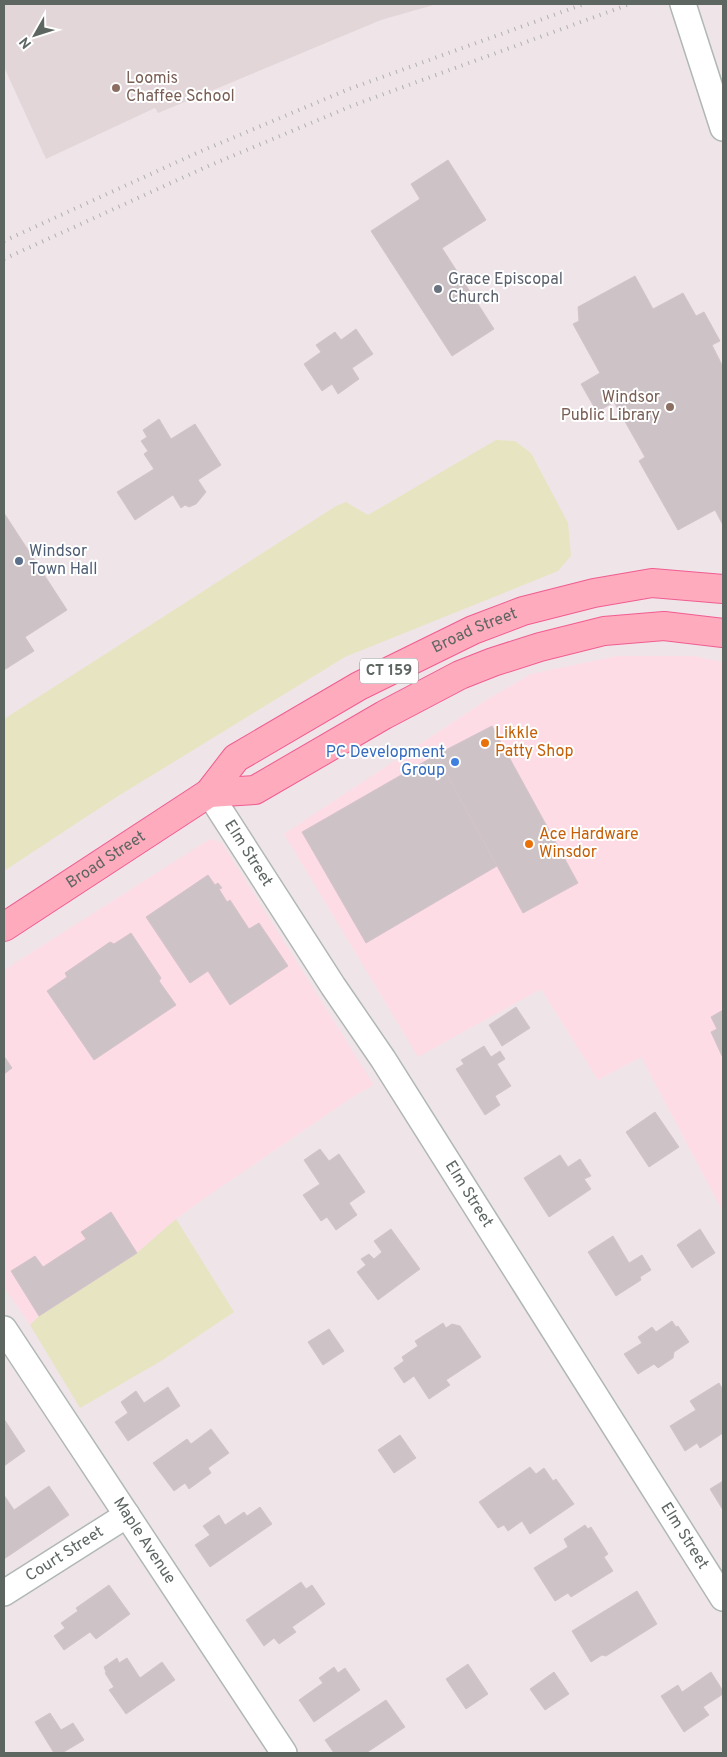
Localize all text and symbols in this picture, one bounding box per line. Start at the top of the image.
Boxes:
north arrow [10,10,60,60]
text: N [16,33,36,51]
place label: Loomis Chaffee School [126,69,235,107]
marker: Loomis Chaffee School [110,82,122,94]
place label: Grace Episcopal Church [448,270,563,308]
marker: Grace Episcopal Church [432,283,444,295]
place label: Windsor Public Library [561,388,660,426]
marker: Windsor Public Library [664,401,676,413]
place label: Windsor Town Hall [29,542,97,580]
marker: Windsor Town Hall [13,555,25,567]
street label: Broad Street [429,604,520,658]
road number: CT 159 [360,658,418,684]
place label: Likkle Patty Shop [495,724,573,762]
marker: Likkle Patty Shop [479,737,491,749]
place label: PC Development Group [326,743,445,781]
marker: PC Development Group [449,756,461,768]
street label: Elm Street [219,817,277,891]
place label: Ace Hardware Winsdor [539,825,639,863]
street label: Broad Street [63,827,150,894]
marker: Ace Hardware Winsdor [523,838,535,850]
street label: Elm Street [440,1157,497,1232]
street label: Maple Avenue [108,1494,180,1588]
street label: Elm Street [655,1499,712,1573]
street label: Court Street [22,1522,108,1587]

